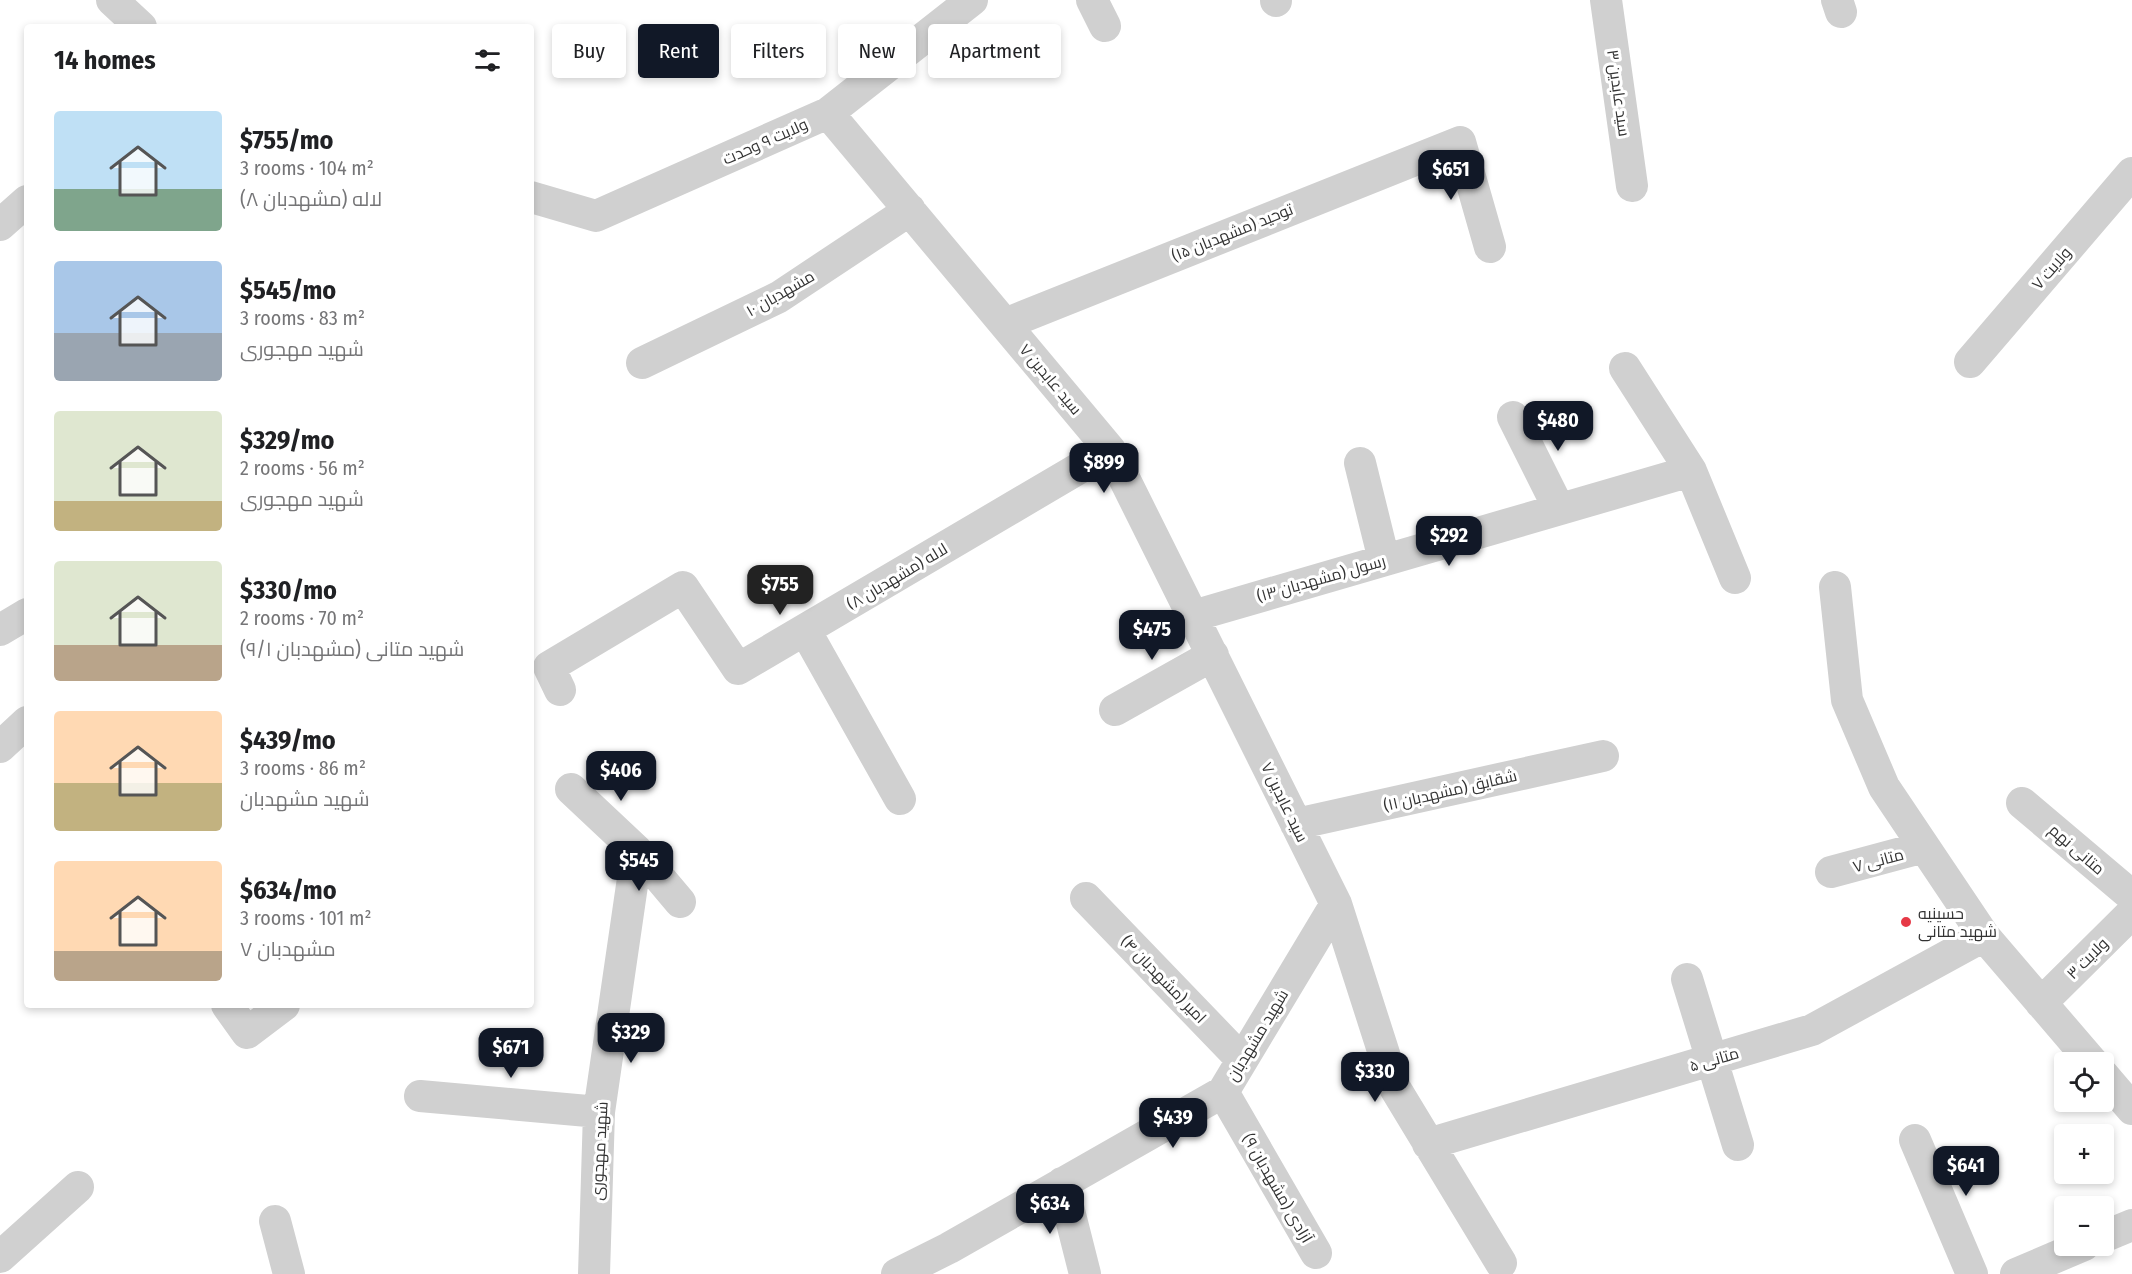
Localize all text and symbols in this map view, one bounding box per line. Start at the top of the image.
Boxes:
chip: Buy [552,24,626,78]
chip: Rent [638,24,719,78]
chip: Filters [731,24,826,78]
chip: New [838,24,916,78]
chip: Apartment [928,24,1061,78]
icon: filters [471,44,504,77]
text: 14 homes [54,45,156,76]
street label: سید عابدین ۳ [1602,49,1634,138]
street label: ولایت ۹ وحدت [720,114,811,169]
text: $755/mo [240,125,333,156]
icon: home [102,135,174,207]
pin: $651 [1415,150,1487,201]
text: 3 rooms · 104 m² [240,156,374,180]
text: $651 [1432,157,1470,181]
text: لاله (مشهدبان ۸) [240,187,382,211]
street label: توحید (مشهدبان ۱۵) [1169,199,1297,266]
street label: ولایت ۷ [2028,243,2075,293]
street label: مشهدبان ۱۰ [743,266,818,321]
text: $545/mo [240,275,336,306]
icon: home [102,285,174,357]
text: 3 rooms · 83 m² [240,306,365,330]
text: شهید مهجوری [240,337,364,361]
street label: سید عابدین ۷ [1015,340,1086,419]
pin: $480 [1522,401,1594,452]
text: $480 [1537,408,1579,432]
text: $329/mo [240,425,334,456]
icon: home [102,435,174,507]
pin: $899 [1068,443,1140,494]
text: $899 [1084,450,1124,474]
text: 2 rooms · 56 m² [240,456,365,480]
text: شهید مهجوری [240,487,364,511]
pin: $292 [1413,516,1485,567]
text: $292 [1430,523,1468,547]
street label: لاله (مشهدبان ۸) [844,539,951,615]
street label: رسول (مشهدبان ۱۳) [1255,551,1388,607]
pin: $755 [744,565,816,616]
text: $755 [761,572,799,596]
text: $330/mo [240,575,337,606]
icon: home [102,585,174,657]
text: 2 rooms · 70 m² [240,606,364,630]
pin: $475 [1116,610,1188,661]
text: $475 [1133,617,1171,641]
text: شهید متانی (مشهدبان ۹/۱) [240,637,464,661]
text: $439/mo [240,725,336,756]
icon: home [102,735,174,807]
pin: $406 [585,751,657,802]
text: 3 rooms · 86 m² [240,756,366,780]
text: $406 [600,758,642,782]
street label: سید عابدین ۷ [1256,759,1312,846]
street label: شقایق (مشهدبان ۱۱) [1382,766,1519,816]
text: شهید مشهدبان [240,787,370,811]
street label: متانی نهم [2044,820,2108,880]
pin: $545 [603,841,675,892]
street label: متانی ۷ [1851,845,1906,877]
text: $545 [619,848,659,872]
text: $634/mo [240,875,337,906]
icon: home [102,885,174,957]
place label: حسینیه شهید متانی [1918,904,1997,942]
text: 3 rooms · 101 m² [240,906,371,930]
marker: حسینیه شهید متانی [1899,915,1913,929]
street label: امیر (مشهدبان ۴) [1116,932,1210,1028]
street label: ولایت ۳ [2063,934,2112,983]
text: مشهدبان ۷ [240,937,336,961]
street label: شهید مشهدبان [1223,986,1293,1085]
pin: $329 [595,1013,667,1064]
text: $329 [612,1020,650,1044]
pin: $671 [475,1028,547,1079]
text: $671 [493,1035,529,1059]
street label: متانی ۵ [1687,1043,1741,1077]
pin: $330 [1339,1052,1411,1103]
map controls [2054,1052,2114,1256]
button: locate [2054,1052,2114,1112]
text: $330 [1355,1059,1395,1083]
pin: $439 [1137,1098,1209,1149]
street label: شهید مهجوری [587,1101,613,1201]
text: $439 [1153,1105,1193,1129]
button: + [2054,1124,2114,1184]
street label: آزادی (مشهدبان ۹) [1238,1130,1317,1247]
pin: $641 [1930,1146,2002,1197]
text: $641 [1947,1153,1985,1177]
pin: $634 [1014,1184,1086,1235]
text: $634 [1030,1191,1070,1215]
button: − [2054,1196,2114,1256]

